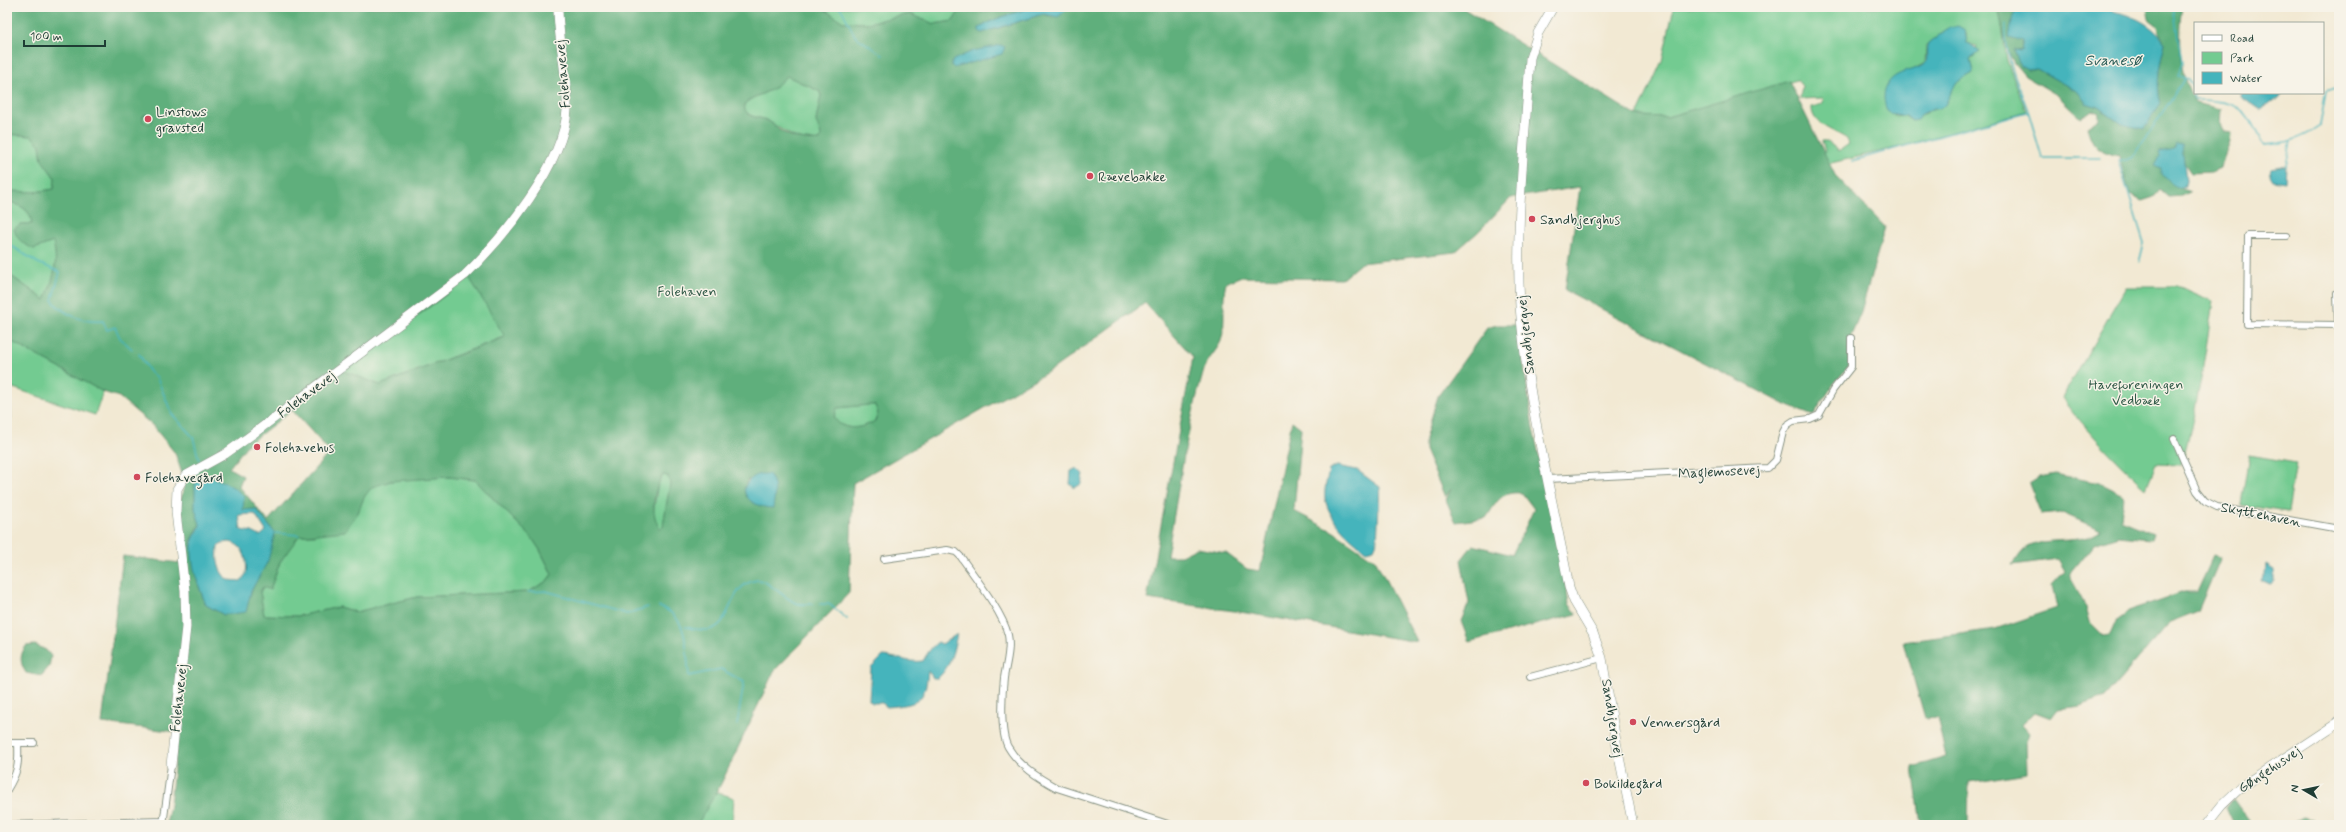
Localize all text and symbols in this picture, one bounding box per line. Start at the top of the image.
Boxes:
scale bar [24,22,105,48]
legend [2194,22,2324,94]
text: 100 m [30,29,62,45]
text: Road [2230,31,2254,47]
street label: Folehavevej [551,39,575,109]
water label: Svanesø [2085,51,2143,71]
text: Park [2230,51,2254,67]
text: Water [2230,71,2262,87]
place label: Linstows gravsted [156,103,207,137]
marker: Linstows gravsted [143,114,153,124]
place label: Rævebakke [1098,168,1167,186]
marker: Rævebakke [1085,171,1095,181]
place label: Sandbjerghus [1540,211,1620,229]
marker: Sandbjerghus [1527,214,1537,224]
park label: Folehaven [657,283,717,301]
street label: Sandbjergvej [1513,295,1539,375]
street label: Folehavevej [274,367,339,423]
park label: Haveforeningen Vedbæk [2089,376,2183,410]
place label: Folehavehus [265,439,335,457]
marker: Folehavehus [252,442,262,452]
street label: Maglemosevej [1678,461,1761,485]
place label: Folehavegård [145,469,223,489]
marker: Folehavegård [132,472,142,482]
street label: Skyttehaven [2219,498,2303,532]
street label: Folehavevej [166,663,192,733]
street label: Sandbjergvej [1597,678,1627,759]
place label: Vennersgård [1641,714,1720,733]
marker: Vennersgård [1628,717,1638,727]
street label: Gøngehusvej [2235,742,2306,799]
north arrow [2284,770,2324,810]
place label: Bokildegård [1594,775,1662,795]
marker: Bokildegård [1581,778,1591,788]
text: N [2288,784,2303,793]

